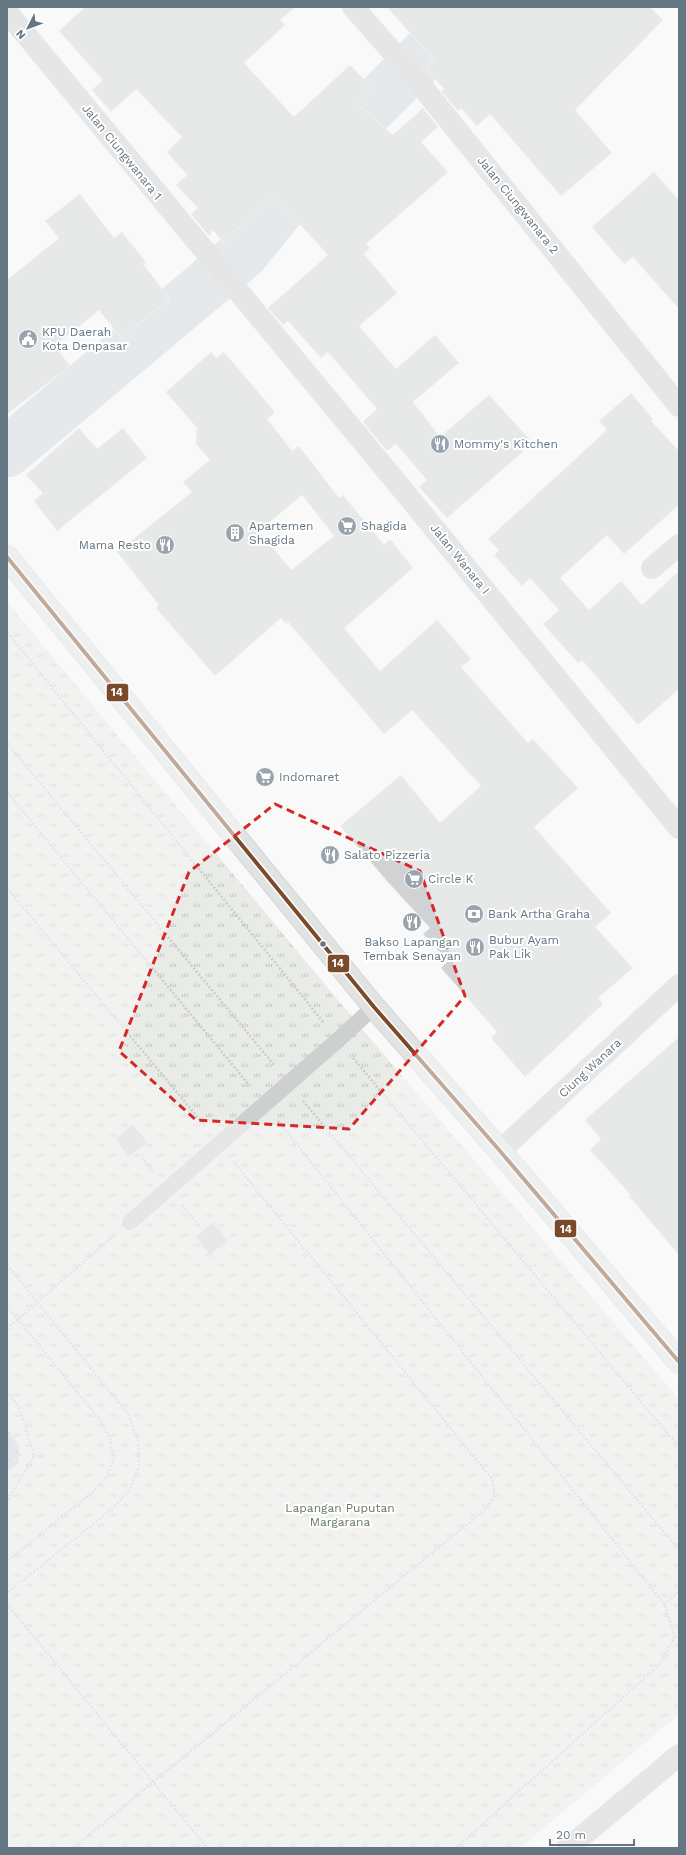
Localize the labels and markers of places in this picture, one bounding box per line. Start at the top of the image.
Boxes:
place label: KPU Daerah Kota Denpasar [42,325,128,353]
public building icon: KPU Daerah Kota Denpasar [17,328,39,350]
restaurant icon: Mommy's Kitchen [429,433,451,455]
place label: Mommy's Kitchen [454,437,558,451]
supermarket icon: Shagida [336,515,358,537]
place label: Apartemen Shagida [249,519,314,547]
place label: Shagida [361,519,407,533]
building icon: Apartemen Shagida [224,522,246,544]
restaurant icon: Mama Resto [154,534,176,556]
place label: Mama Resto [79,538,151,552]
supermarket icon: Indomaret [254,766,276,788]
place label: Indomaret [279,770,339,784]
restaurant icon: Salato Pizzeria [319,844,341,866]
place label: Salato Pizzeria [344,848,430,862]
supermarket icon: Circle K [403,868,425,890]
place label: Circle K [428,872,474,886]
bank icon: Bank Artha Graha [463,903,485,925]
place label: Bank Artha Graha [488,907,590,921]
restaurant icon: Bakso Lapangan Tembak Senayan [401,911,423,933]
place label: Bubur Ayam Pak Lik [489,933,559,961]
place label: Bakso Lapangan Tembak Senayan [363,935,461,963]
restaurant icon: Bubur Ayam Pak Lik [464,936,486,958]
unlabelled marker [318,939,328,949]

